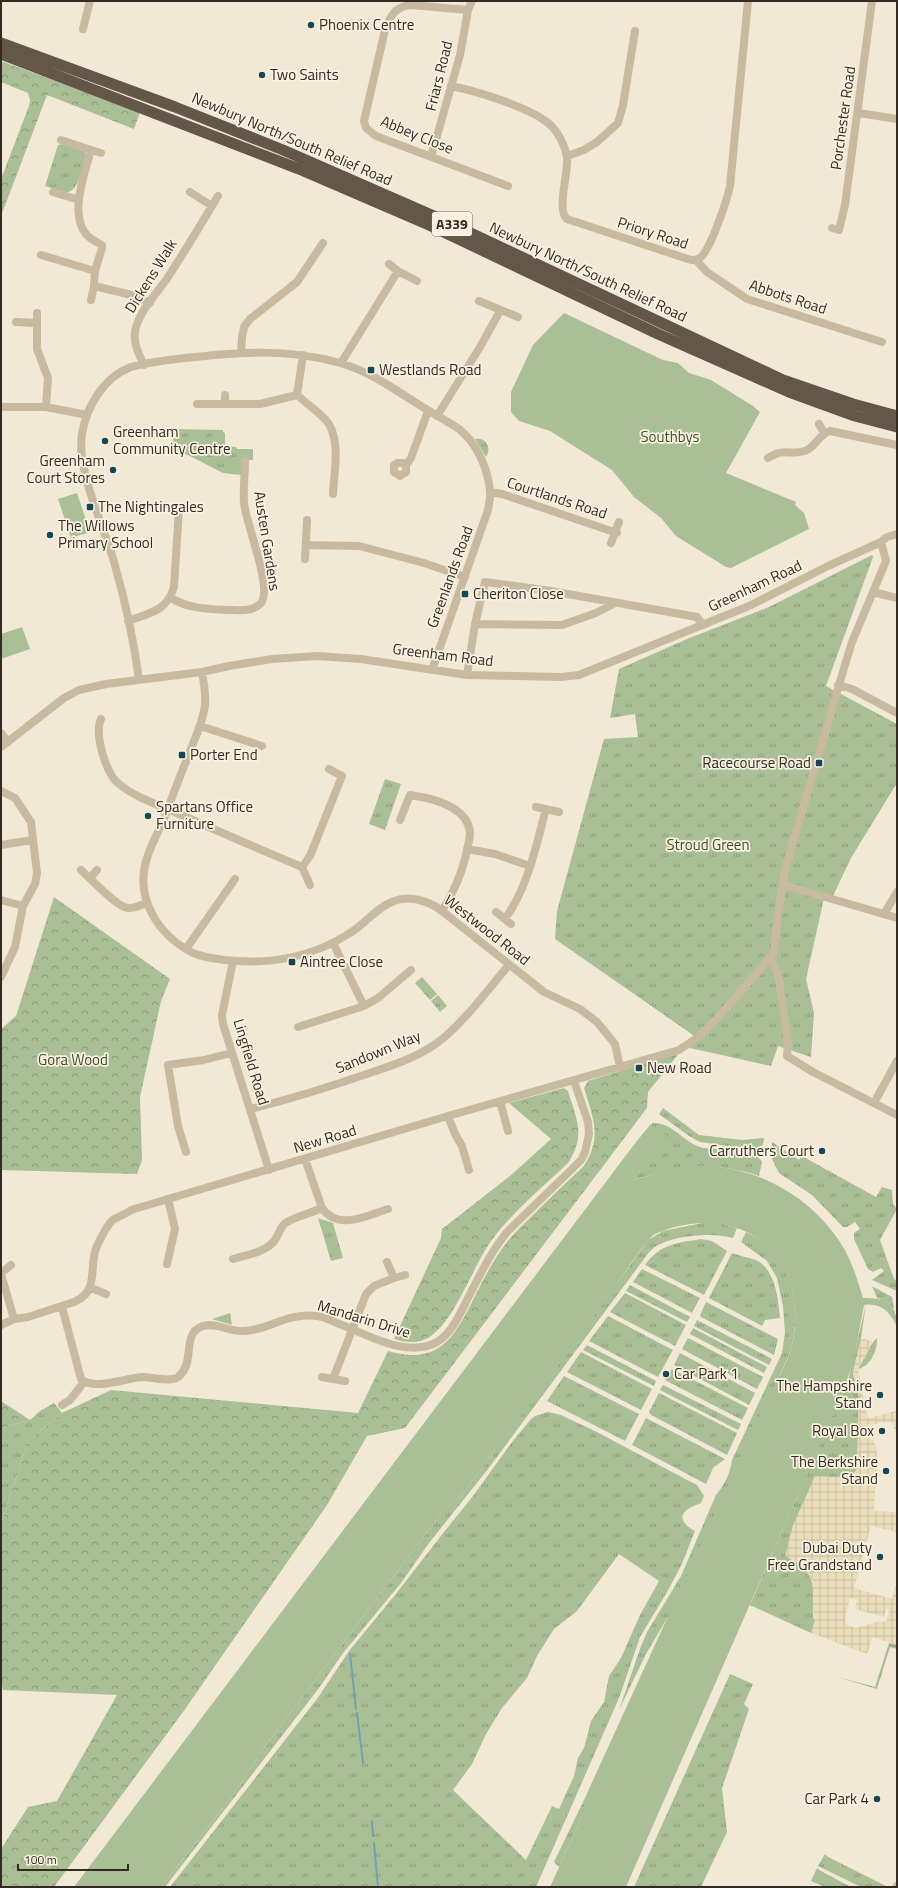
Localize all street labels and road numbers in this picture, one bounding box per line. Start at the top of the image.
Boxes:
street label: Friars Road [419,38,458,113]
street label: Porchester Road [824,64,861,171]
street label: Newbury North/South Relief Road [188,86,396,191]
street label: Abbey Close [377,109,457,160]
street label: Priory Road [615,210,692,255]
road number: A339 [432,212,472,236]
street label: Newbury North/South Relief Road [486,216,691,328]
street label: Dickens Walk [119,234,182,317]
street label: Abbots Road [746,273,830,320]
street label: Courtlands Road [504,471,610,525]
street label: Austen Gardens [248,490,287,592]
street label: Greenlands Road [420,523,479,631]
street label: Greenham Road [704,554,806,617]
street label: Greenham Road [391,637,495,672]
street label: Westwood Road [439,889,535,971]
street label: Lingfield Road [227,1016,276,1108]
street label: Sandown Way [332,1024,424,1079]
street label: New Road [291,1118,359,1159]
street label: Mandarin Drive [315,1293,414,1344]

